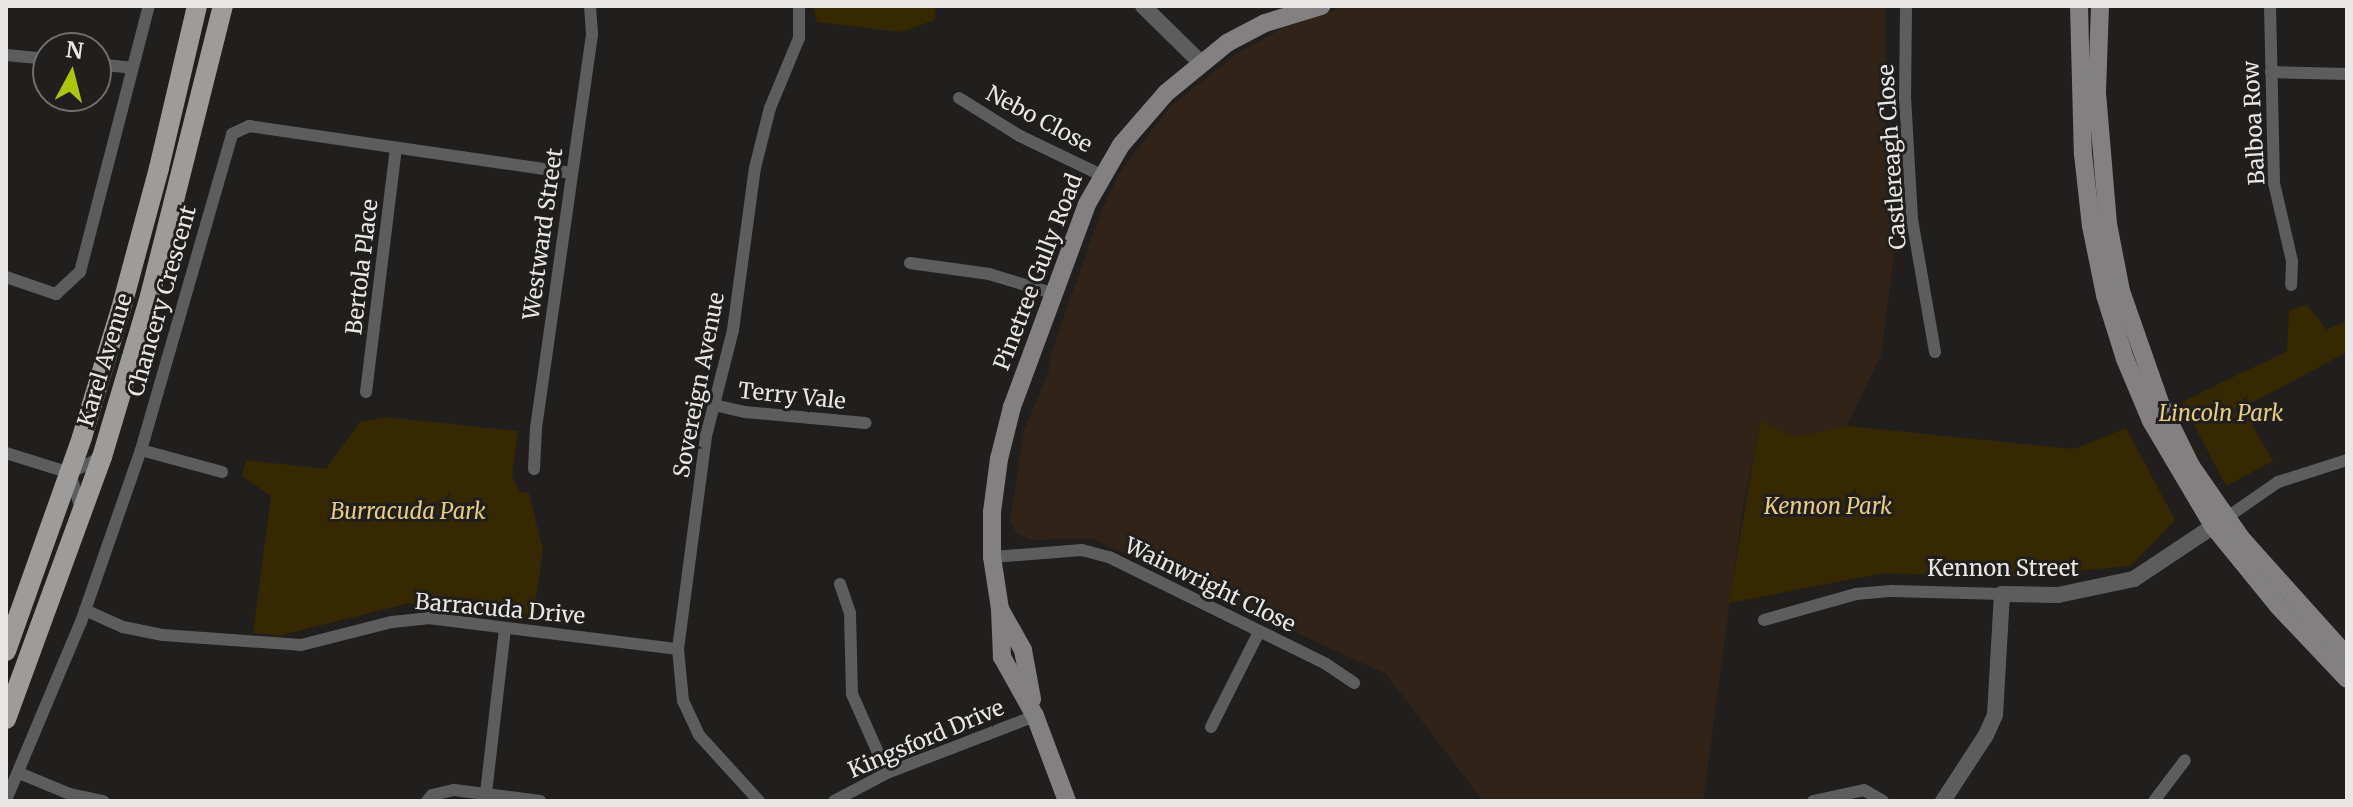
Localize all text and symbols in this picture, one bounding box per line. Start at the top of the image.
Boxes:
north arrow [32,32,112,112]
text: N [64,35,85,65]
street label: Balboa Row [2238,60,2270,186]
street label: Castlereagh Close [1872,63,1912,251]
street label: Nebo Close [981,80,1097,158]
street label: Westward Street [518,146,568,322]
street label: Pinetree Gully Road [988,170,1088,374]
street label: Bertola Place [341,198,383,336]
street label: Chancery Crescent [122,203,202,399]
street label: Karel Avenue [72,290,138,430]
street label: Sovereign Avenue [668,290,730,480]
street label: Terry Vale [737,377,847,415]
park label: Lincoln Park [2159,401,2283,427]
park label: Kennon Park [1764,494,1892,520]
park label: Burracuda Park [330,499,486,525]
street label: Wainwright Close [1120,532,1300,638]
street label: Kennon Street [1927,556,2079,582]
street label: Barracuda Drive [414,588,586,630]
street label: Kingsford Drive [844,694,1008,784]

